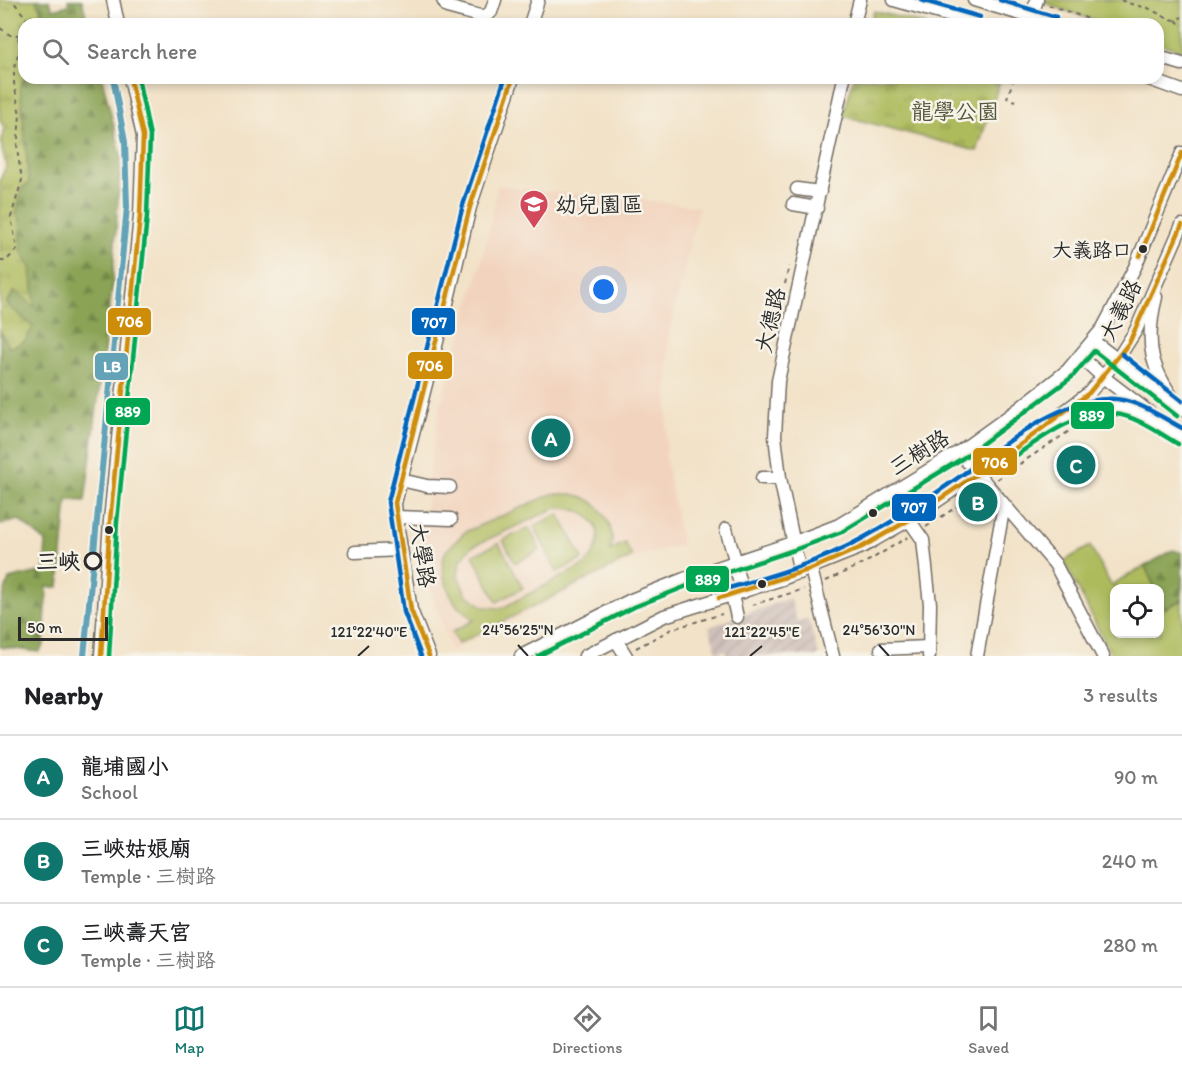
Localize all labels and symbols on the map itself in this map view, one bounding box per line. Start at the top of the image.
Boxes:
park label: 龍學公園 [911,98,999,125]
school or university icon: 幼兒園區 [518,188,550,230]
place label: 幼兒園區 [555,191,643,218]
place label: 大義路口 [1052,238,1132,262]
marker: 大義路口 [1137,243,1149,255]
your location [589,275,618,304]
street label: 大義路 [1093,275,1147,346]
street label: 大德路 [750,285,791,355]
line badge: 706 [107,307,152,336]
line badge: 707 [411,307,456,336]
text: 706 [116,312,144,331]
text: 707 [420,313,447,332]
line badge: 706 [407,351,453,380]
line badge: LB [94,352,129,381]
text: 706 [416,356,444,375]
text: LB [103,357,121,376]
line badge: 889 [105,397,151,426]
line badge: 889 [1070,401,1115,430]
text: 889 [115,402,141,421]
text: 889 [1079,406,1105,425]
pin: A [532,416,570,460]
street label: 三樹路 [884,423,954,481]
pin: C [1056,442,1096,488]
line badge: 706 [972,447,1018,476]
text: 706 [981,453,1009,472]
pin: B [958,480,998,524]
line badge: 707 [891,493,937,522]
text: 707 [900,498,927,517]
unlabelled marker [867,507,879,519]
street label: 大學路 [404,520,441,590]
unlabelled marker [103,524,115,536]
place label: 三峽 [36,548,81,575]
marker: 三峽 [84,552,102,570]
line badge: 889 [685,565,730,593]
text: 889 [695,570,721,589]
unlabelled marker [756,578,768,590]
scale bar [18,614,108,642]
text: 24°56'25"N [482,621,554,639]
text: 24°56'30"N [843,621,915,639]
text: 121°22'40"E [331,623,407,641]
text: 121°22'45"E [724,623,800,641]

